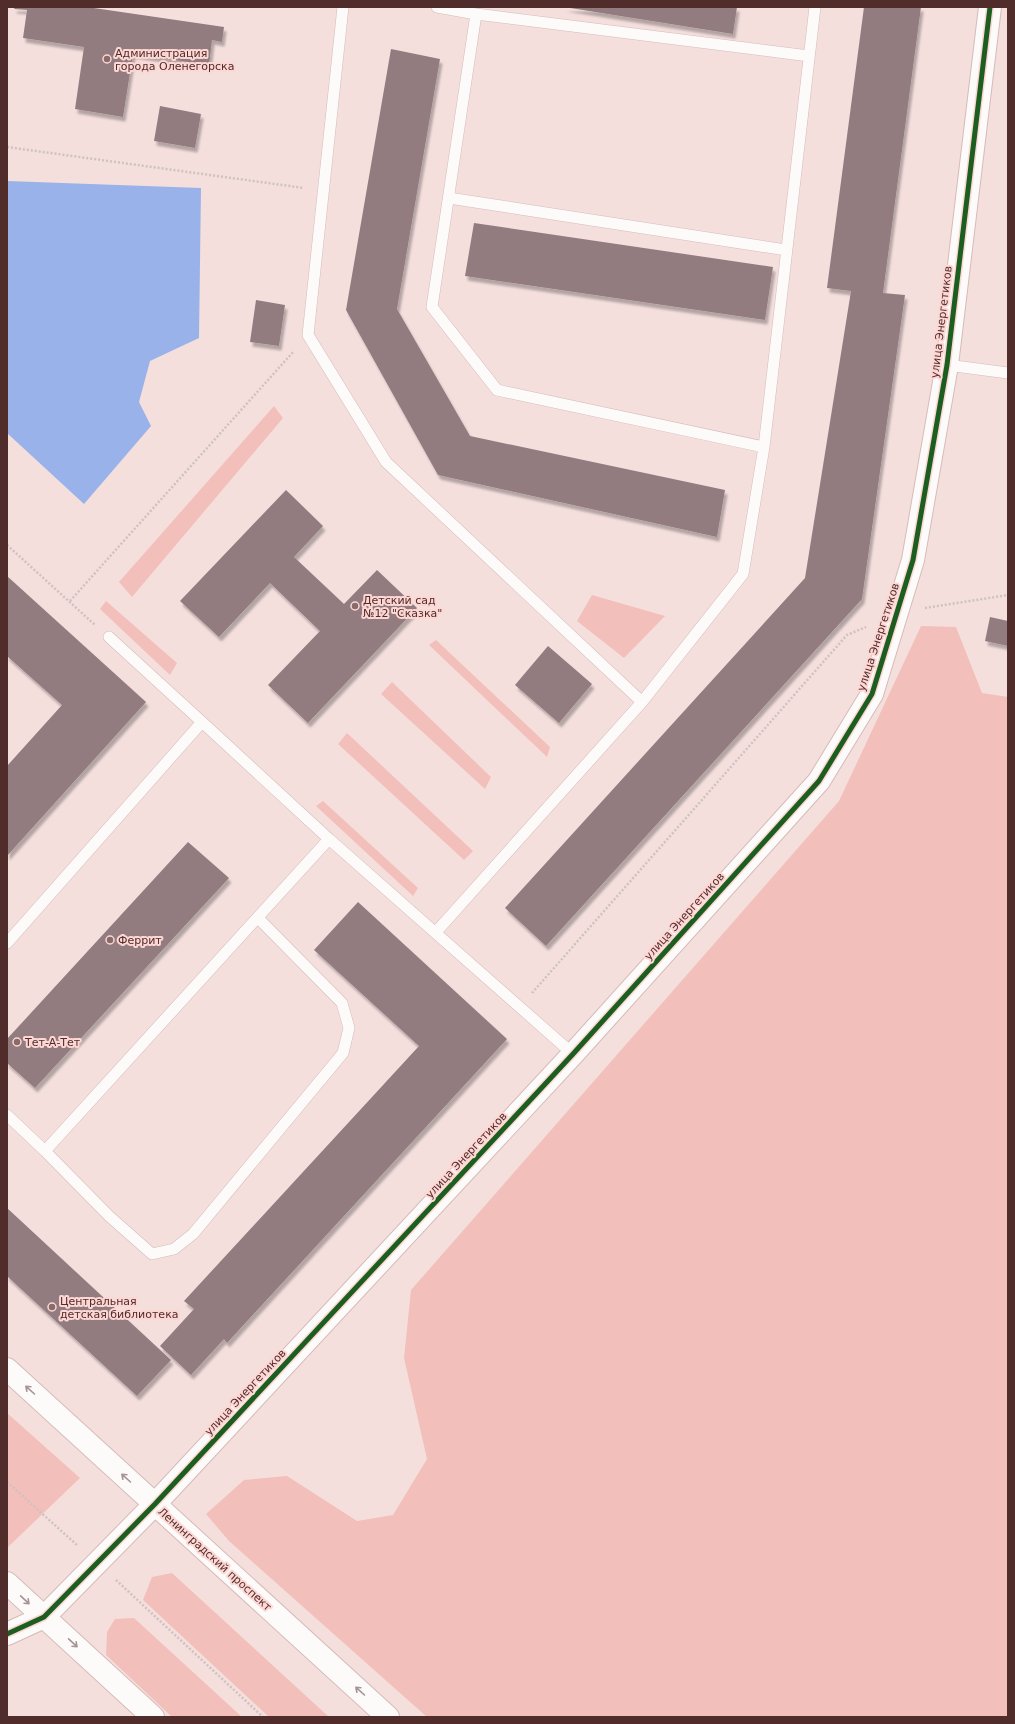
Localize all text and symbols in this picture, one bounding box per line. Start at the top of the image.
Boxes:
place label: Администрация города Оленегорска [115,47,234,73]
marker: Администрация города Оленегорска [102,54,112,64]
street label: улица Энергетиков [928,265,955,379]
street label: улица Энергетиков [855,581,902,693]
place label: Детский сад №12 "Сказка" [363,594,442,620]
marker: Детский сад №12 "Сказка" [350,601,360,611]
street label: улица Энергетиков [642,870,727,963]
place label: Феррит [118,934,162,947]
marker: Феррит [105,935,115,945]
place label: Тет-А-Тет [24,1036,81,1049]
marker: Тет-А-Тет [12,1037,22,1047]
street label: улица Энергетиков [423,1110,510,1201]
place label: Центральная детская библиотека [60,1295,179,1321]
marker: Центральная детская библиотека [47,1302,57,1312]
street label: улица Энергетиков [202,1347,289,1438]
one-way arrow [26,1386,36,1395]
one-way arrow [121,1473,132,1482]
street label: Ленинградский проспект [155,1505,274,1614]
one-way arrow [20,1595,30,1604]
one-way arrow [67,1639,78,1648]
one-way arrow [354,1686,365,1695]

